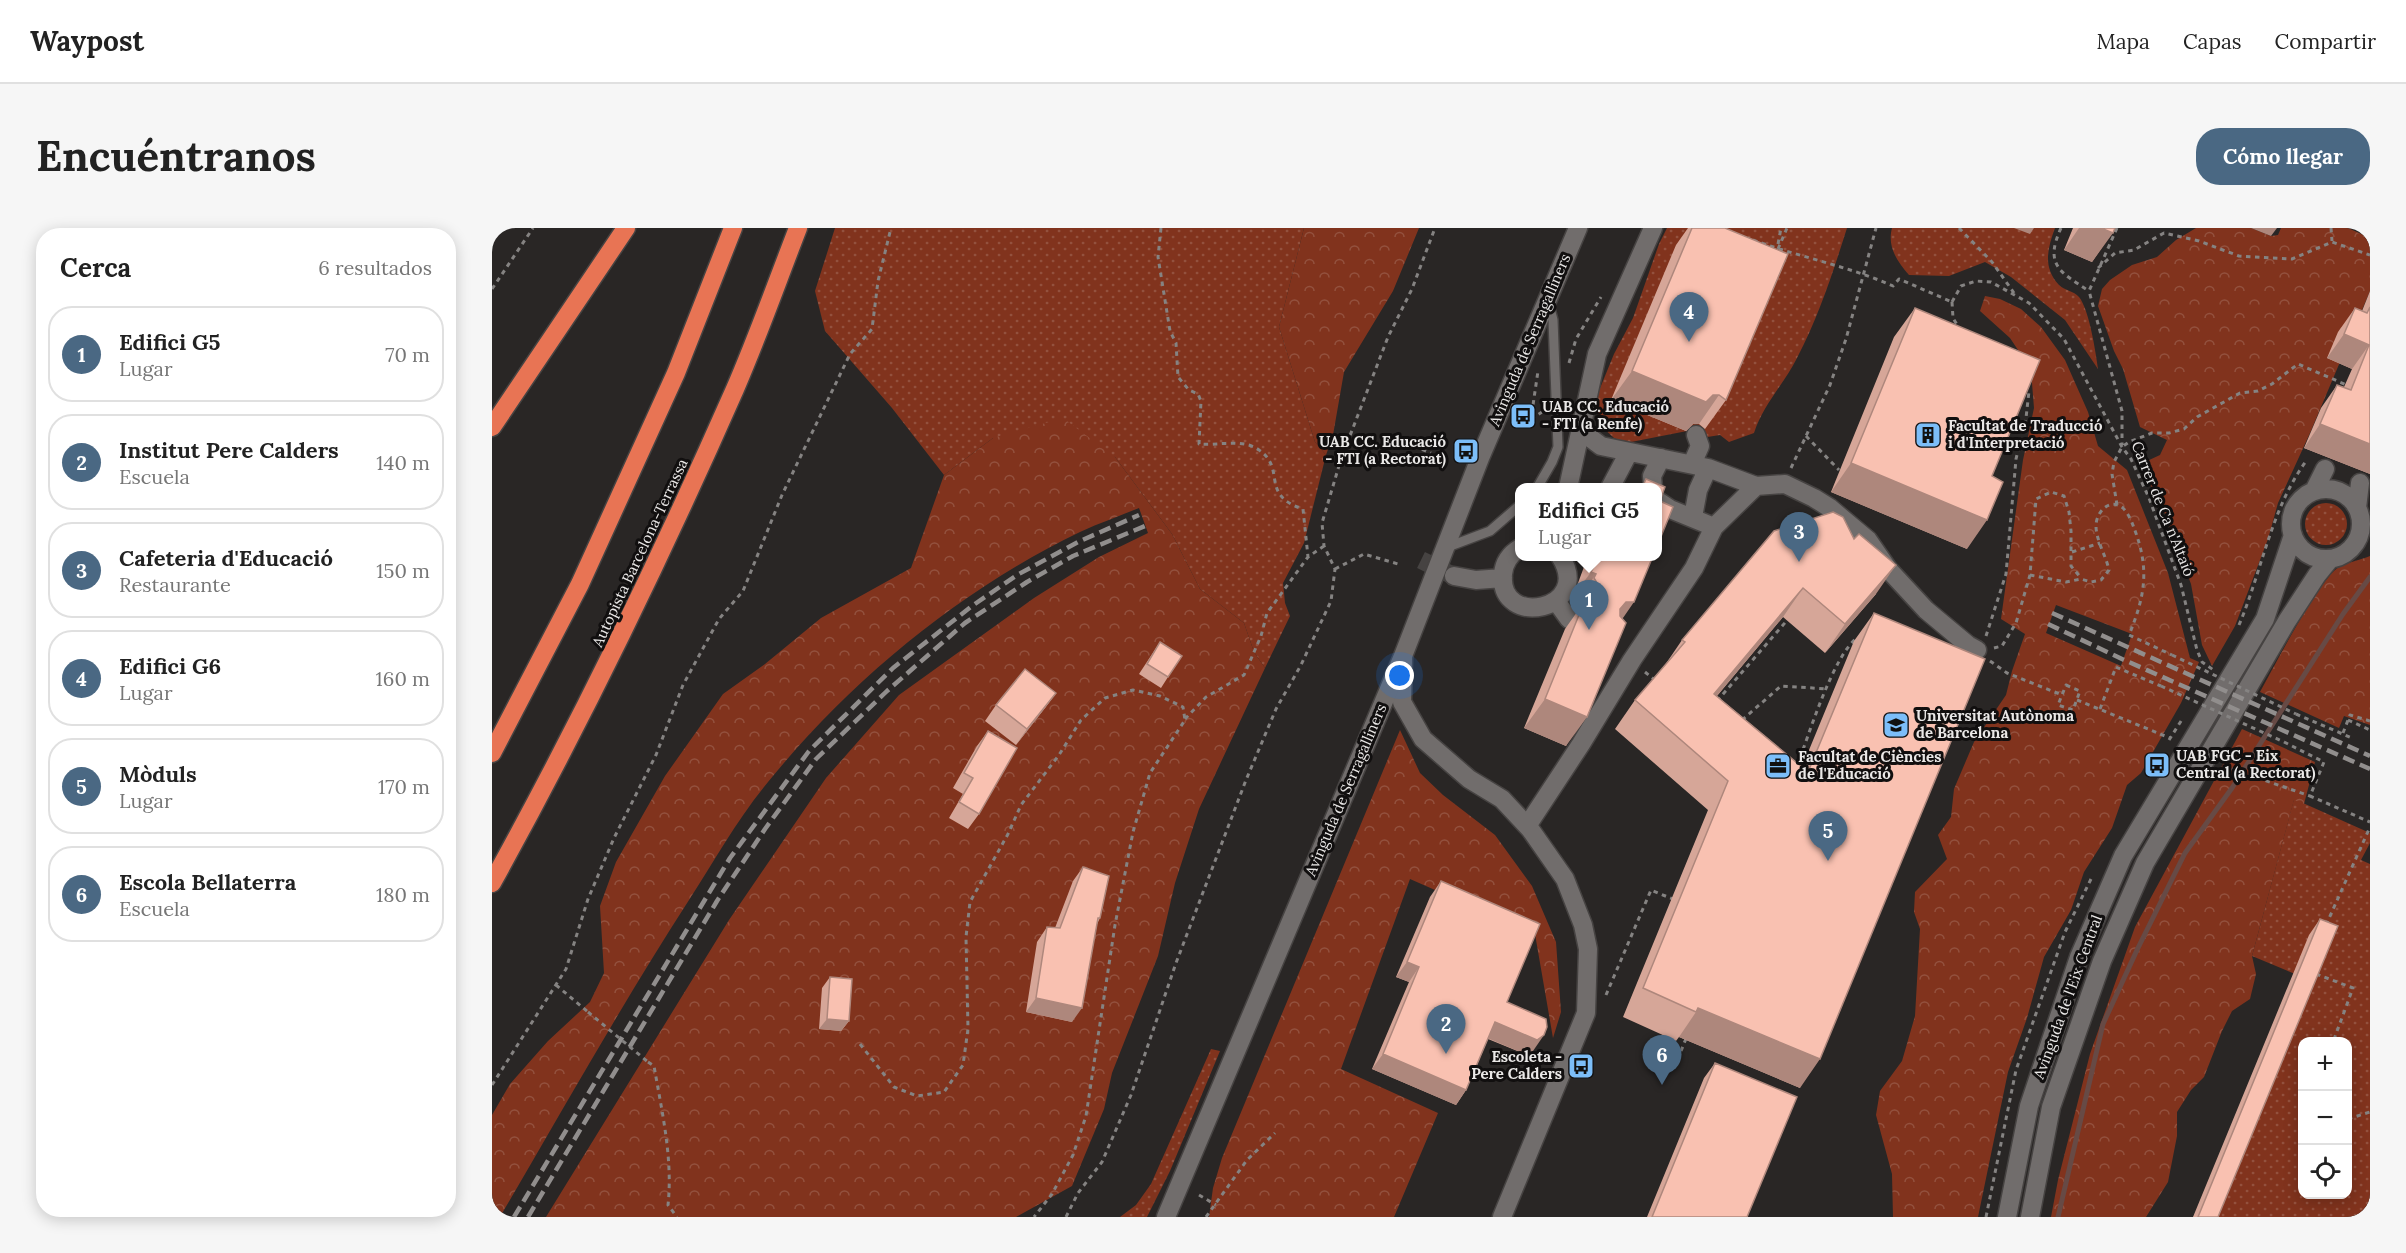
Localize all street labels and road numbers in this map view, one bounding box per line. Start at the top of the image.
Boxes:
street label: Avinguda de Serragalliners [1484,251,1575,430]
street label: Carrer de Ca n'Altaió [2128,438,2199,579]
street label: Autopista Barcelona-Terrassa [587,455,692,651]
street label: Avinguda de Serragalliners [1300,701,1391,880]
street label: Avinguda de l'Eix Central [2029,912,2106,1082]

